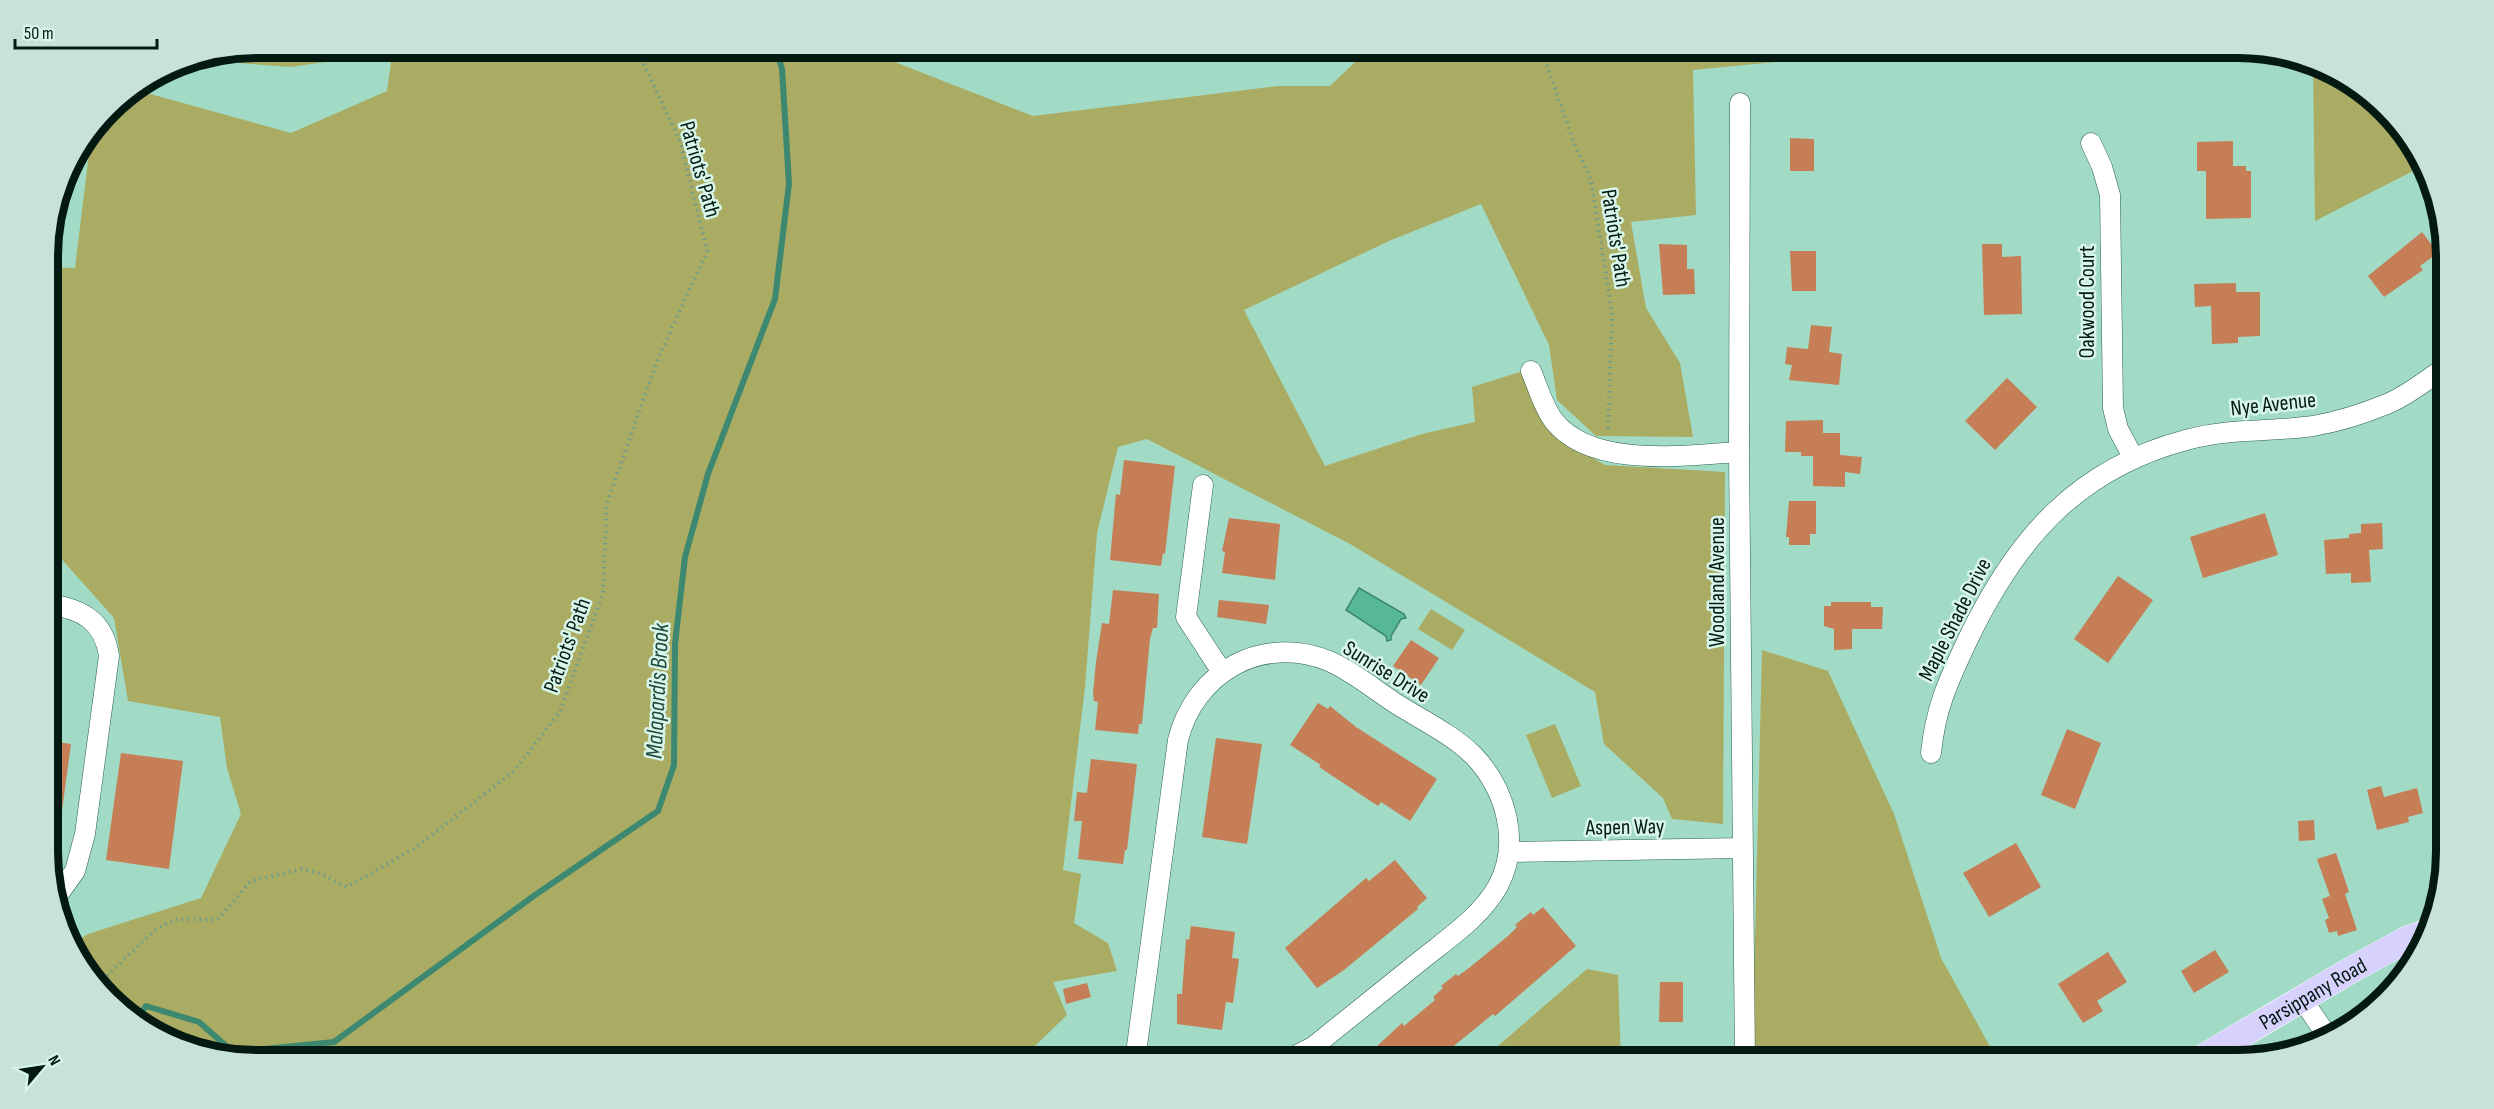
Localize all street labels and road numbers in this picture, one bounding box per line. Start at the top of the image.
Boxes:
street label: Patriots' Path [673,118,726,221]
street label: Patriots' Path [1594,187,1637,289]
street label: Oakwood Court [2074,245,2101,358]
street label: Nye Avenue [2229,387,2317,422]
street label: Woodland Avenue [1704,517,1731,647]
street label: Maple Shade Drive [1913,554,1998,686]
street label: Patriots' Path [538,595,597,697]
street label: Sunrise Drive [1338,635,1435,709]
street label: Aspen Way [1584,813,1665,842]
street label: Parsippany Road [2255,952,2372,1036]

